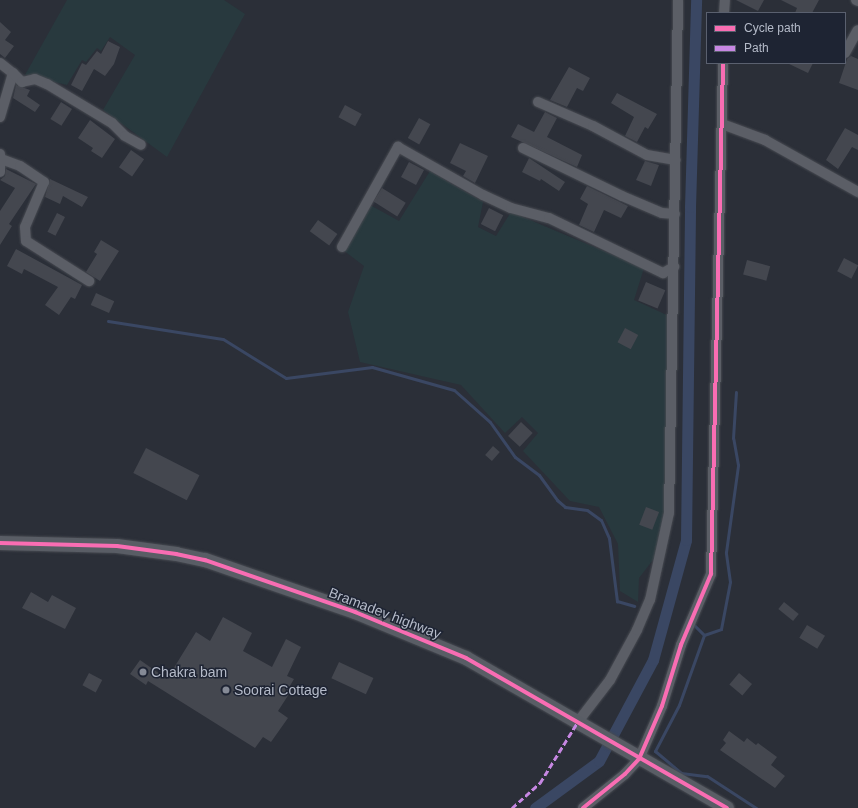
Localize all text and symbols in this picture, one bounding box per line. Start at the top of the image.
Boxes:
legend [706,12,846,64]
text: Cycle path [744,21,801,35]
text: Path [744,41,769,55]
street label: Bramadev highway [326,584,444,642]
place label: Chakra bam [151,664,227,680]
marker: Chakra bam [138,667,148,677]
place label: Soorai Cottage [234,682,327,698]
marker: Soorai Cottage [221,685,231,695]

